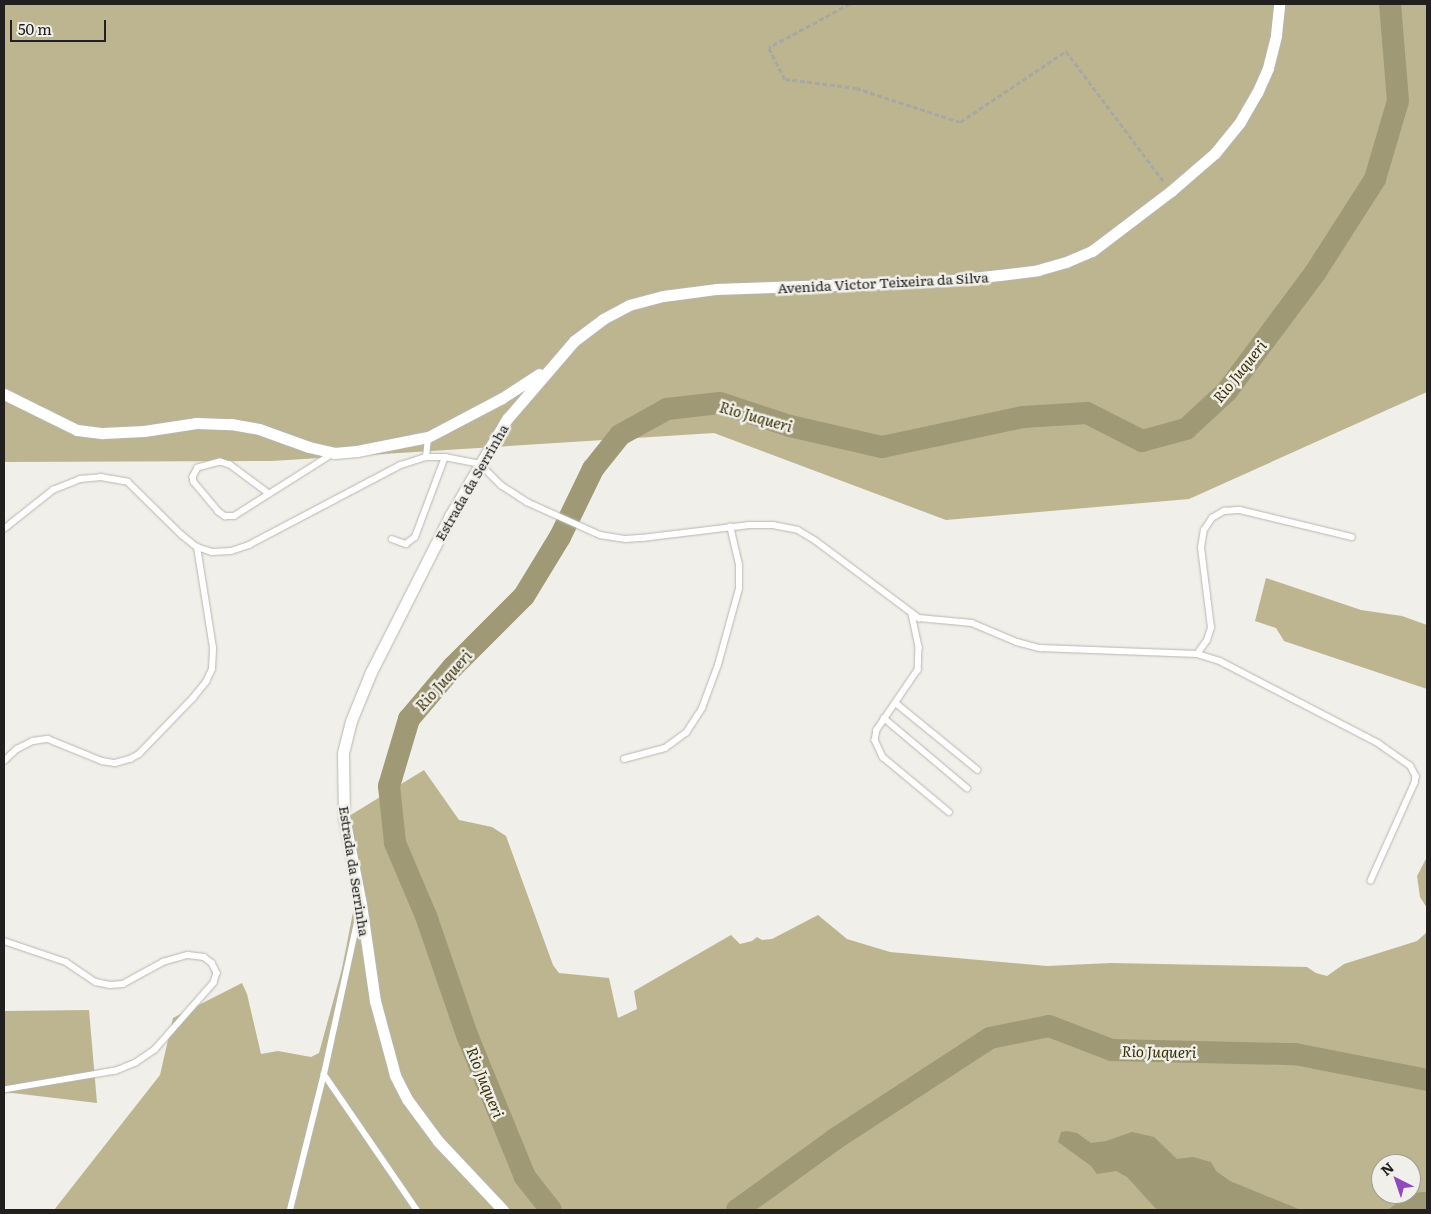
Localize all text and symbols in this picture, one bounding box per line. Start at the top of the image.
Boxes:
scale bar [12,10,109,42]
text: 50 m [18,17,52,40]
street label: Avenida Victor Teixeira da Silva [777,268,989,296]
water label: Rio Juqueri [1208,336,1270,406]
water label: Rio Juqueri [718,397,794,435]
street label: Estrada da Serrinha [431,421,511,543]
water label: Rio Juqueri [411,646,475,714]
street label: Estrada da Serrinha [336,805,374,937]
water label: Rio Juqueri [1121,1041,1197,1061]
water label: Rio Juqueri [464,1044,508,1120]
north arrow [1371,1154,1421,1204]
text: N [1376,1157,1398,1180]

